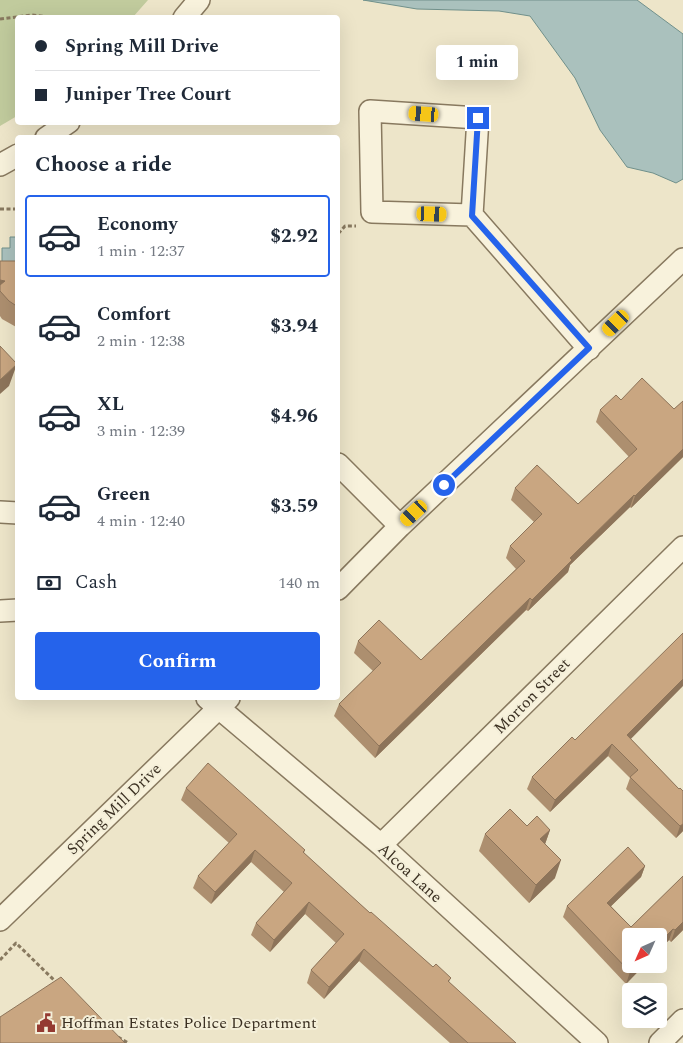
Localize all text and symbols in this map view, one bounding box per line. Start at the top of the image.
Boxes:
text: Spring Mill Drive [65,32,219,61]
callout: 1 min [437,46,519,80]
text: 1 min [456,50,498,74]
text: Juniper Tree Court [65,80,231,109]
car [408,105,439,123]
route end [467,107,489,129]
text: Choose a ride [35,148,172,181]
car [416,206,447,222]
text: Economy [97,210,178,239]
icon: car [37,214,82,259]
text: $2.92 [270,222,318,251]
text: 1 min · 12:37 [97,239,185,263]
text: Comfort [97,300,171,329]
icon: car [37,304,82,349]
car [599,307,632,339]
text: $3.94 [270,312,318,341]
text: 2 min · 12:38 [97,329,185,353]
text: XL [97,390,124,419]
icon: car [37,394,82,439]
text: $4.96 [270,402,318,431]
text: 3 min · 12:39 [97,419,185,443]
route start [433,474,455,496]
text: Green [97,480,150,509]
icon: car [37,484,82,529]
text: $3.59 [270,492,318,521]
car [397,497,430,529]
text: 4 min · 12:40 [97,509,185,533]
text: Cash [75,568,117,597]
icon: cash [35,569,63,597]
text: 140 m [278,571,320,595]
button: Confirm [35,632,320,690]
street label: Morton Street [488,652,576,740]
street label: Spring Mill Drive [61,757,167,861]
street label: Alcoa Lane [372,837,448,909]
north arrow [622,928,668,972]
map controls [622,928,667,1028]
button: layers [622,983,667,1028]
place label: Hoffman Estates Police Department [61,1011,317,1035]
public building icon: Hoffman Estates Police Department [35,1012,57,1034]

